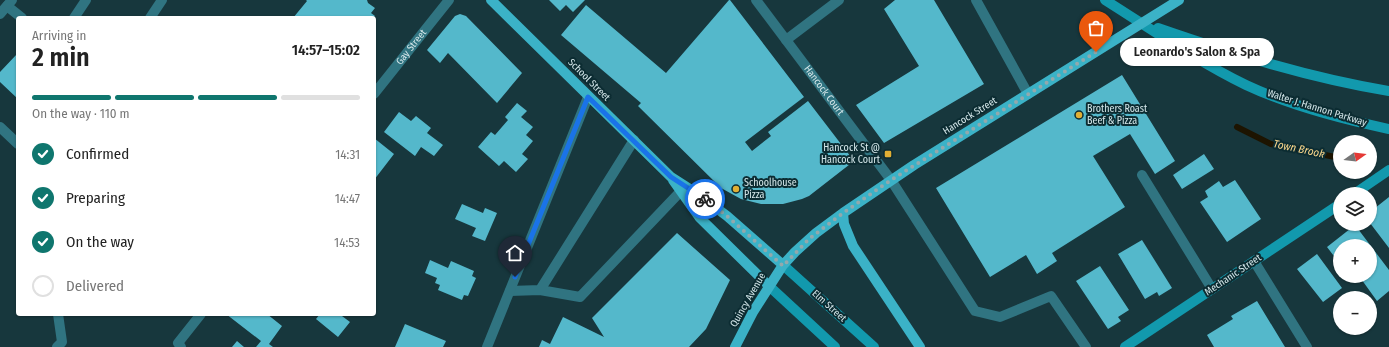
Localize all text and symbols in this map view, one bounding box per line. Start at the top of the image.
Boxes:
pin [1079,11,1113,52]
icon: bag [1085,17,1107,39]
street label: Gay Street [394,26,430,67]
text: Arriving in [32,28,86,43]
callout: Leonardo's Salon & Spa [1120,38,1274,66]
text: 14:57–15:02 [292,41,360,59]
text: 2 min [32,42,90,73]
text: Leonardo's Salon & Spa [1134,44,1260,59]
street label: School Street [565,56,613,104]
street label: Hancock Court [801,63,847,118]
street label: Walter J. Hannon Parkway [1266,87,1369,129]
street label: Hancock Street [941,94,1000,137]
place label: Brothers Roast Beef & Pizza [1087,103,1148,127]
text: On the way · 110 m [32,106,130,121]
marker: Brothers Roast Beef & Pizza [1074,110,1084,120]
north arrow [1333,135,1377,179]
map controls [1333,135,1377,335]
water label: Town Brook [1272,137,1326,161]
place label: Hancock St @ Hancock Court [821,142,881,166]
icon: check [32,143,54,165]
text: Confirmed [66,145,129,163]
text: 14:31 [335,147,360,162]
marker: Hancock St @ Hancock Court [883,149,893,159]
place label: Schoolhouse Pizza [744,177,797,201]
courier [685,179,725,219]
marker: Schoolhouse Pizza [731,184,741,194]
icon: check [32,187,54,209]
button: layers [1333,187,1377,231]
icon: bike [694,188,716,210]
text: Preparing [66,189,125,207]
text: 14:47 [335,191,360,206]
icon: check [32,231,54,253]
text: On the way [66,233,134,251]
text: 14:53 [334,235,360,250]
pin [498,236,532,277]
button: + [1333,239,1377,283]
icon: home [504,242,526,264]
street label: Mechanic Street [1202,251,1264,298]
street label: Quincy Avenue [728,271,768,329]
text: Delivered [66,277,124,295]
street label: Elm Street [809,288,849,325]
button: − [1333,291,1377,335]

